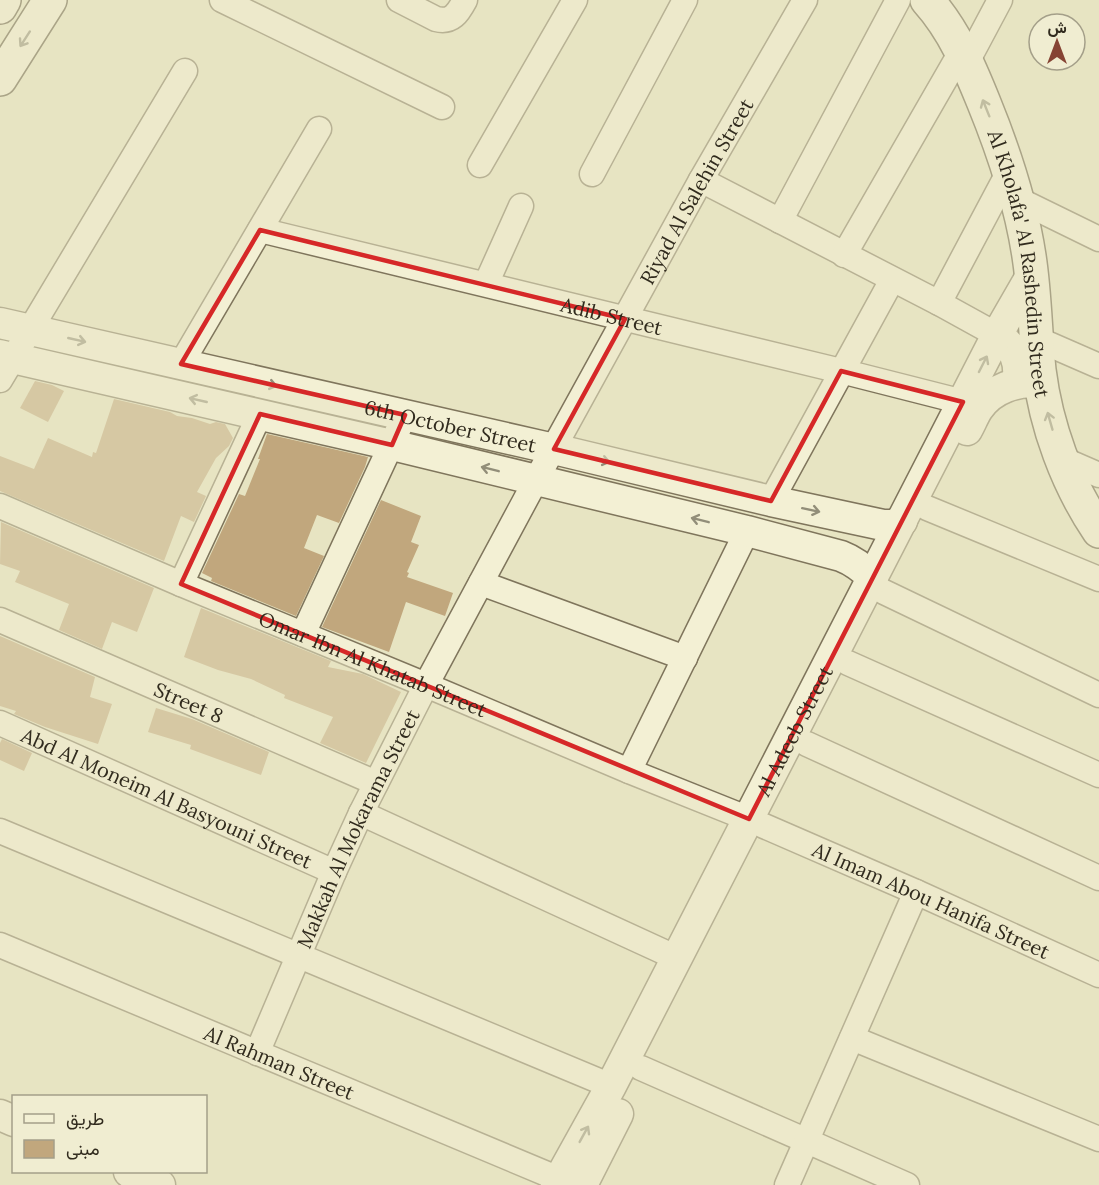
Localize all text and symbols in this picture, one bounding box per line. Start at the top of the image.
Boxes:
north arrow [1027,12,1087,72]
text: ش [1047,17,1067,37]
one-way arrow [18,30,30,47]
street label: Riyad Al Salehin Street [634,93,758,288]
one-way arrow [980,99,991,117]
street label: Al Kholafa' Al Rashedin Street [983,125,1056,400]
street label: Adib Street [557,291,665,340]
one-way arrow [68,335,87,347]
one-way arrow [977,356,989,373]
one-way arrow [257,379,277,390]
one-way arrow [189,394,208,406]
street label: 6th October Street [362,394,539,457]
one-way arrow [1044,412,1055,431]
one-way arrow [591,455,610,467]
one-way arrow [481,462,500,474]
one-way arrow [801,505,820,516]
one-way arrow [691,513,710,525]
street label: Omar Ibn Al Khatab Street [255,605,491,722]
street label: Al Adeeb Street [749,661,838,801]
street label: Street 8 [150,676,228,728]
street label: Makkah Al Mokarama Street [291,705,424,952]
street label: Abd Al Moneim Al Basyouni Street [17,721,316,873]
street label: Al Imam Abou Hanifa Street [808,836,1054,964]
street label: Al Rahman Street [200,1019,359,1105]
legend [12,1095,207,1173]
text: طريق [66,1107,104,1130]
one-way arrow [578,1126,590,1143]
text: مبنى [66,1137,100,1160]

